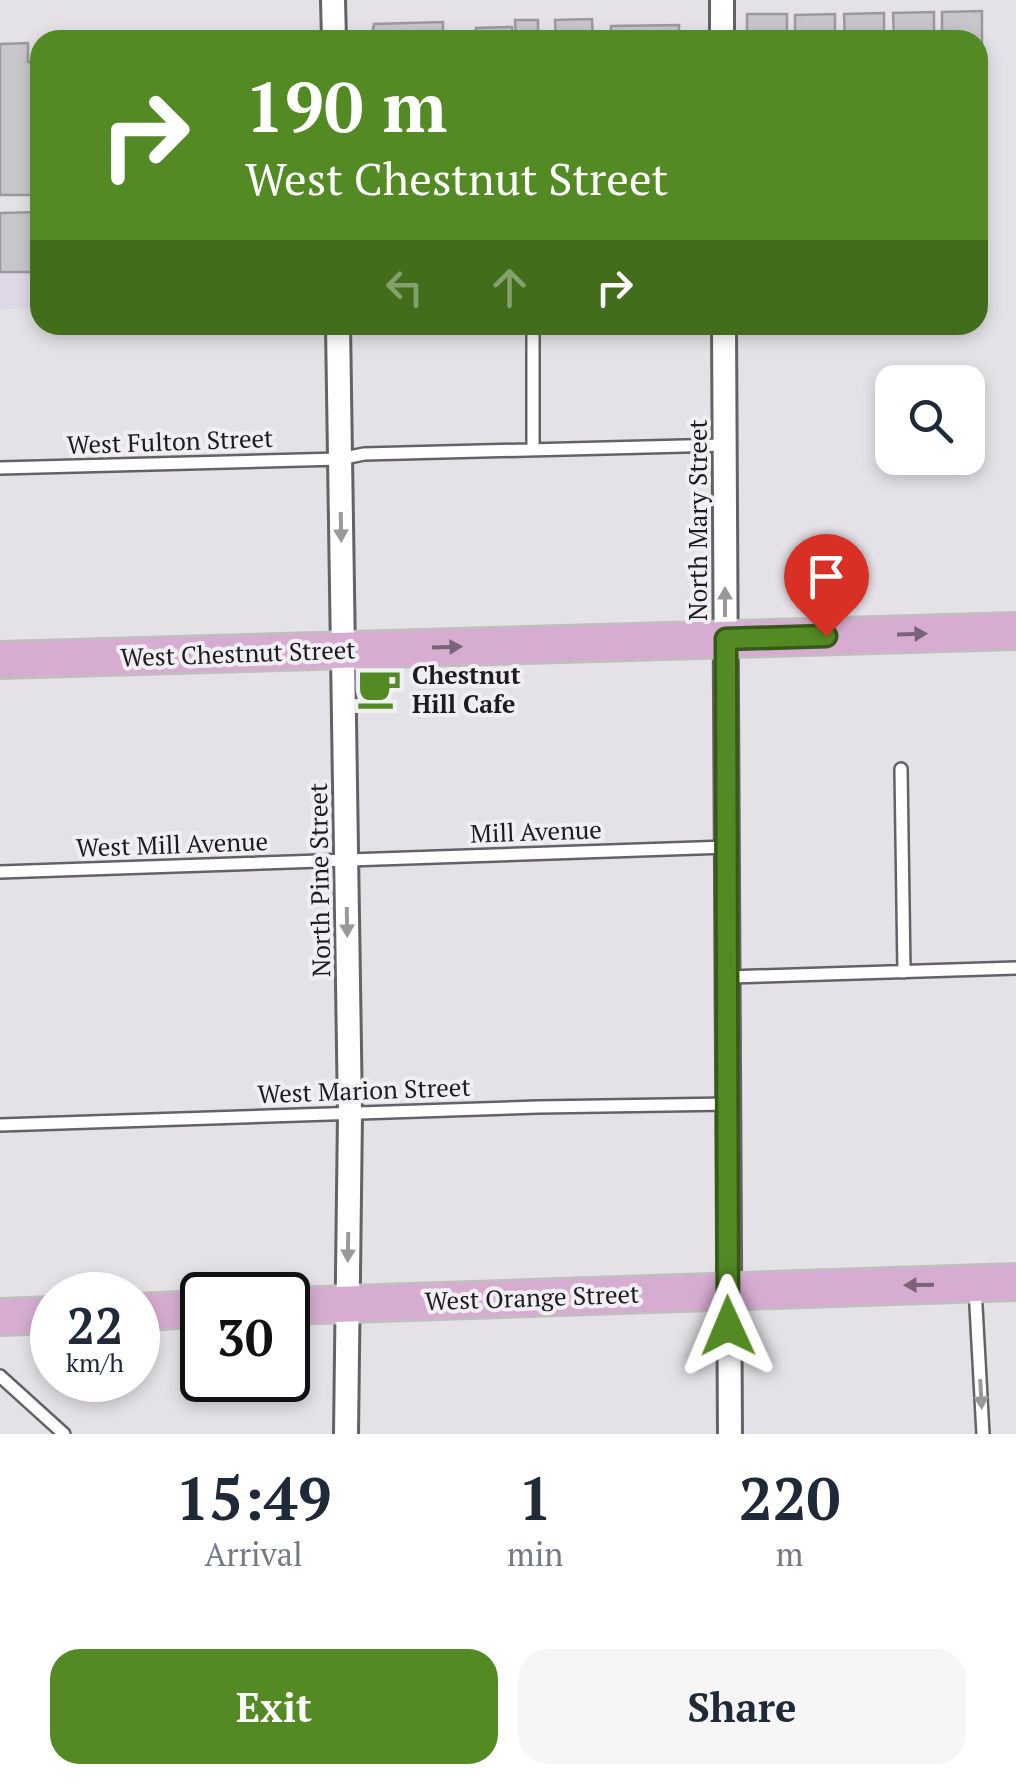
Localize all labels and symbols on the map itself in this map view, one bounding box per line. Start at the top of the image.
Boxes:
street label: North Mary Street [681,419,714,621]
street label: West Fulton Street [66,421,274,461]
one-way arrow [334,512,350,544]
pin [784,534,869,637]
one-way arrow [717,585,733,617]
one-way arrow [897,625,929,641]
street label: West Chestnut Street [120,632,356,674]
one-way arrow [432,639,464,655]
place label: Chestnut Hill Cafe [412,658,521,720]
cafe icon: Chestnut Hill Cafe [355,664,403,712]
street label: North Pine Street [301,783,337,977]
street label: Mill Avenue [470,812,602,850]
street label: West Mill Avenue [75,824,269,864]
one-way arrow [339,907,355,939]
street label: West Marion Street [257,1070,471,1110]
one-way arrow [340,1232,356,1264]
speed limit sign: 30 [180,1272,310,1402]
position arrow [676,1274,780,1378]
street label: West Orange Street [424,1277,640,1317]
one-way arrow [902,1277,934,1293]
one-way arrow [973,1378,989,1410]

